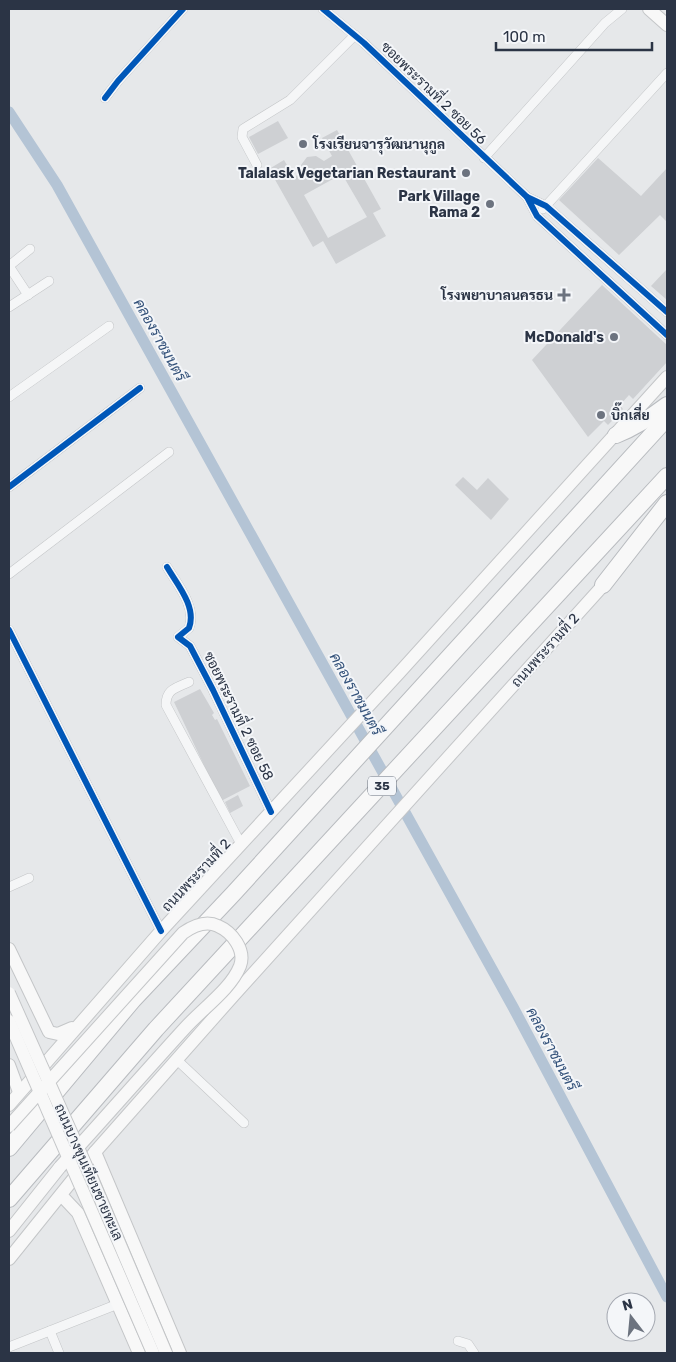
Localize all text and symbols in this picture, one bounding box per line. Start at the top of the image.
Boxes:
scale bar [496,20,652,52]
text: 100 m [503,28,545,46]
street label: ซอยพระรามที่ 2 ซอย 56 [377,36,493,148]
place label: โรงเรียนจารุวัฒนานุกูล [312,135,445,155]
marker: โรงเรียนจารุวัฒนานุกูล [297,138,309,150]
place label: Talalask Vegetarian Restaurant [238,165,456,182]
marker: Talalask Vegetarian Restaurant [460,167,472,179]
place label: Park Village Rama 2 [398,188,480,221]
marker: Park Village Rama 2 [484,198,496,210]
place label: โรงพยาบาลนครธน [440,286,553,304]
marker: โรงพยาบาลนครธน [557,288,571,302]
water label: คลองราชมนตรี [130,295,192,386]
place label: McDonald's [525,329,604,346]
marker: McDonald's [608,331,620,343]
place label: บิ๊กเสี่ย [611,402,650,424]
marker: บิ๊กเสี่ย [595,409,607,421]
street label: ถนนพระรามที่ 2 [505,607,583,691]
street label: ซอยพระรามที่ 2 ซอย 58 [200,647,281,783]
water label: คลองราชมนตรี [326,649,388,740]
road number: 35 [368,776,396,796]
street label: ถนนพระรามที่ 2 [155,833,234,915]
water label: คลองราชมนตรี [522,1004,583,1095]
street label: ถนนบางขุนเทียนชายทะเล [50,1101,127,1244]
north arrow [606,1292,656,1342]
text: N [620,1295,635,1315]

